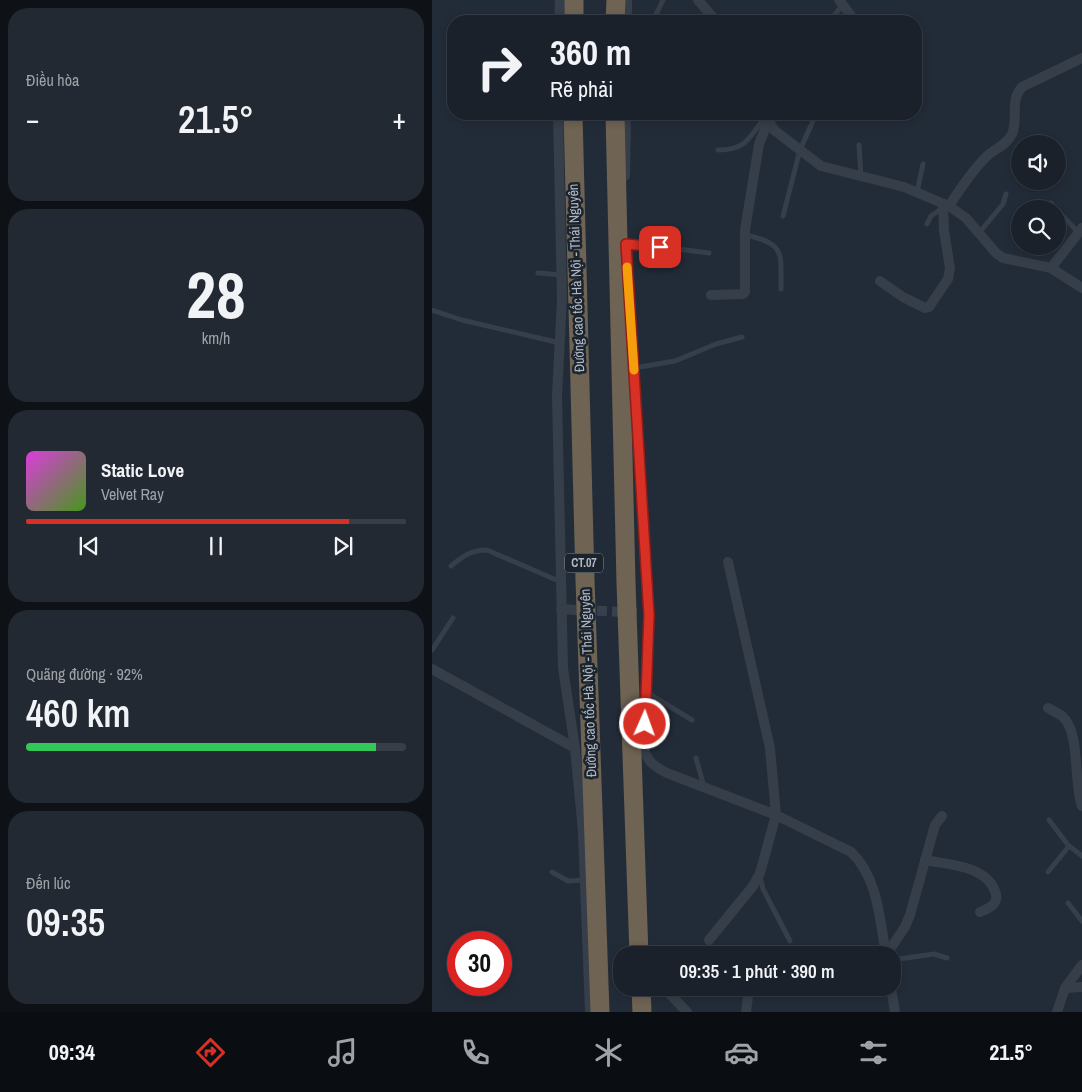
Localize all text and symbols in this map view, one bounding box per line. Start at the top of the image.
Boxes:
text: 360 m [550,29,631,76]
icon: right [467,35,532,100]
text: Điều hòa [26,69,79,91]
text: Rẽ phải [550,74,613,104]
text: 21.5° [178,94,254,145]
text: − [26,100,39,138]
text: + [393,100,406,138]
map controls [1011,135,1066,255]
button: sound [1011,135,1066,190]
street label: Đường cao tốc Hà Nội - Thái Nguyên [564,183,588,373]
button: search [1011,200,1066,255]
pin [639,226,681,268]
icon: arrive [646,233,674,261]
text: 28 [186,251,246,338]
text: km/h [202,327,230,349]
text: Static Love [101,457,184,483]
text: Velvet Ray [101,483,164,505]
icon: previous [75,532,103,560]
icon: pause [202,532,230,560]
icon: next [329,532,357,560]
road number: CT.07 [565,554,603,572]
street label: Đường cao tốc Hà Nội - Thái Nguyên [576,588,600,778]
text: Quãng đường · 92% [26,663,143,685]
text: 460 km [26,688,130,739]
position arrow [618,697,670,749]
text: Đến lúc [26,872,70,894]
text: 09:35 [26,897,105,948]
speed limit sign: 30 [447,931,512,996]
text: 09:35 · 1 phút · 390 m [679,958,835,984]
icon: directions [193,1035,228,1070]
icon: music [325,1035,360,1070]
icon: phone [458,1035,493,1070]
icon: climate [591,1035,626,1070]
icon: car [724,1035,759,1070]
icon: filters [856,1035,891,1070]
text: 09:34 [49,1037,95,1067]
text: 21.5° [989,1037,1033,1067]

